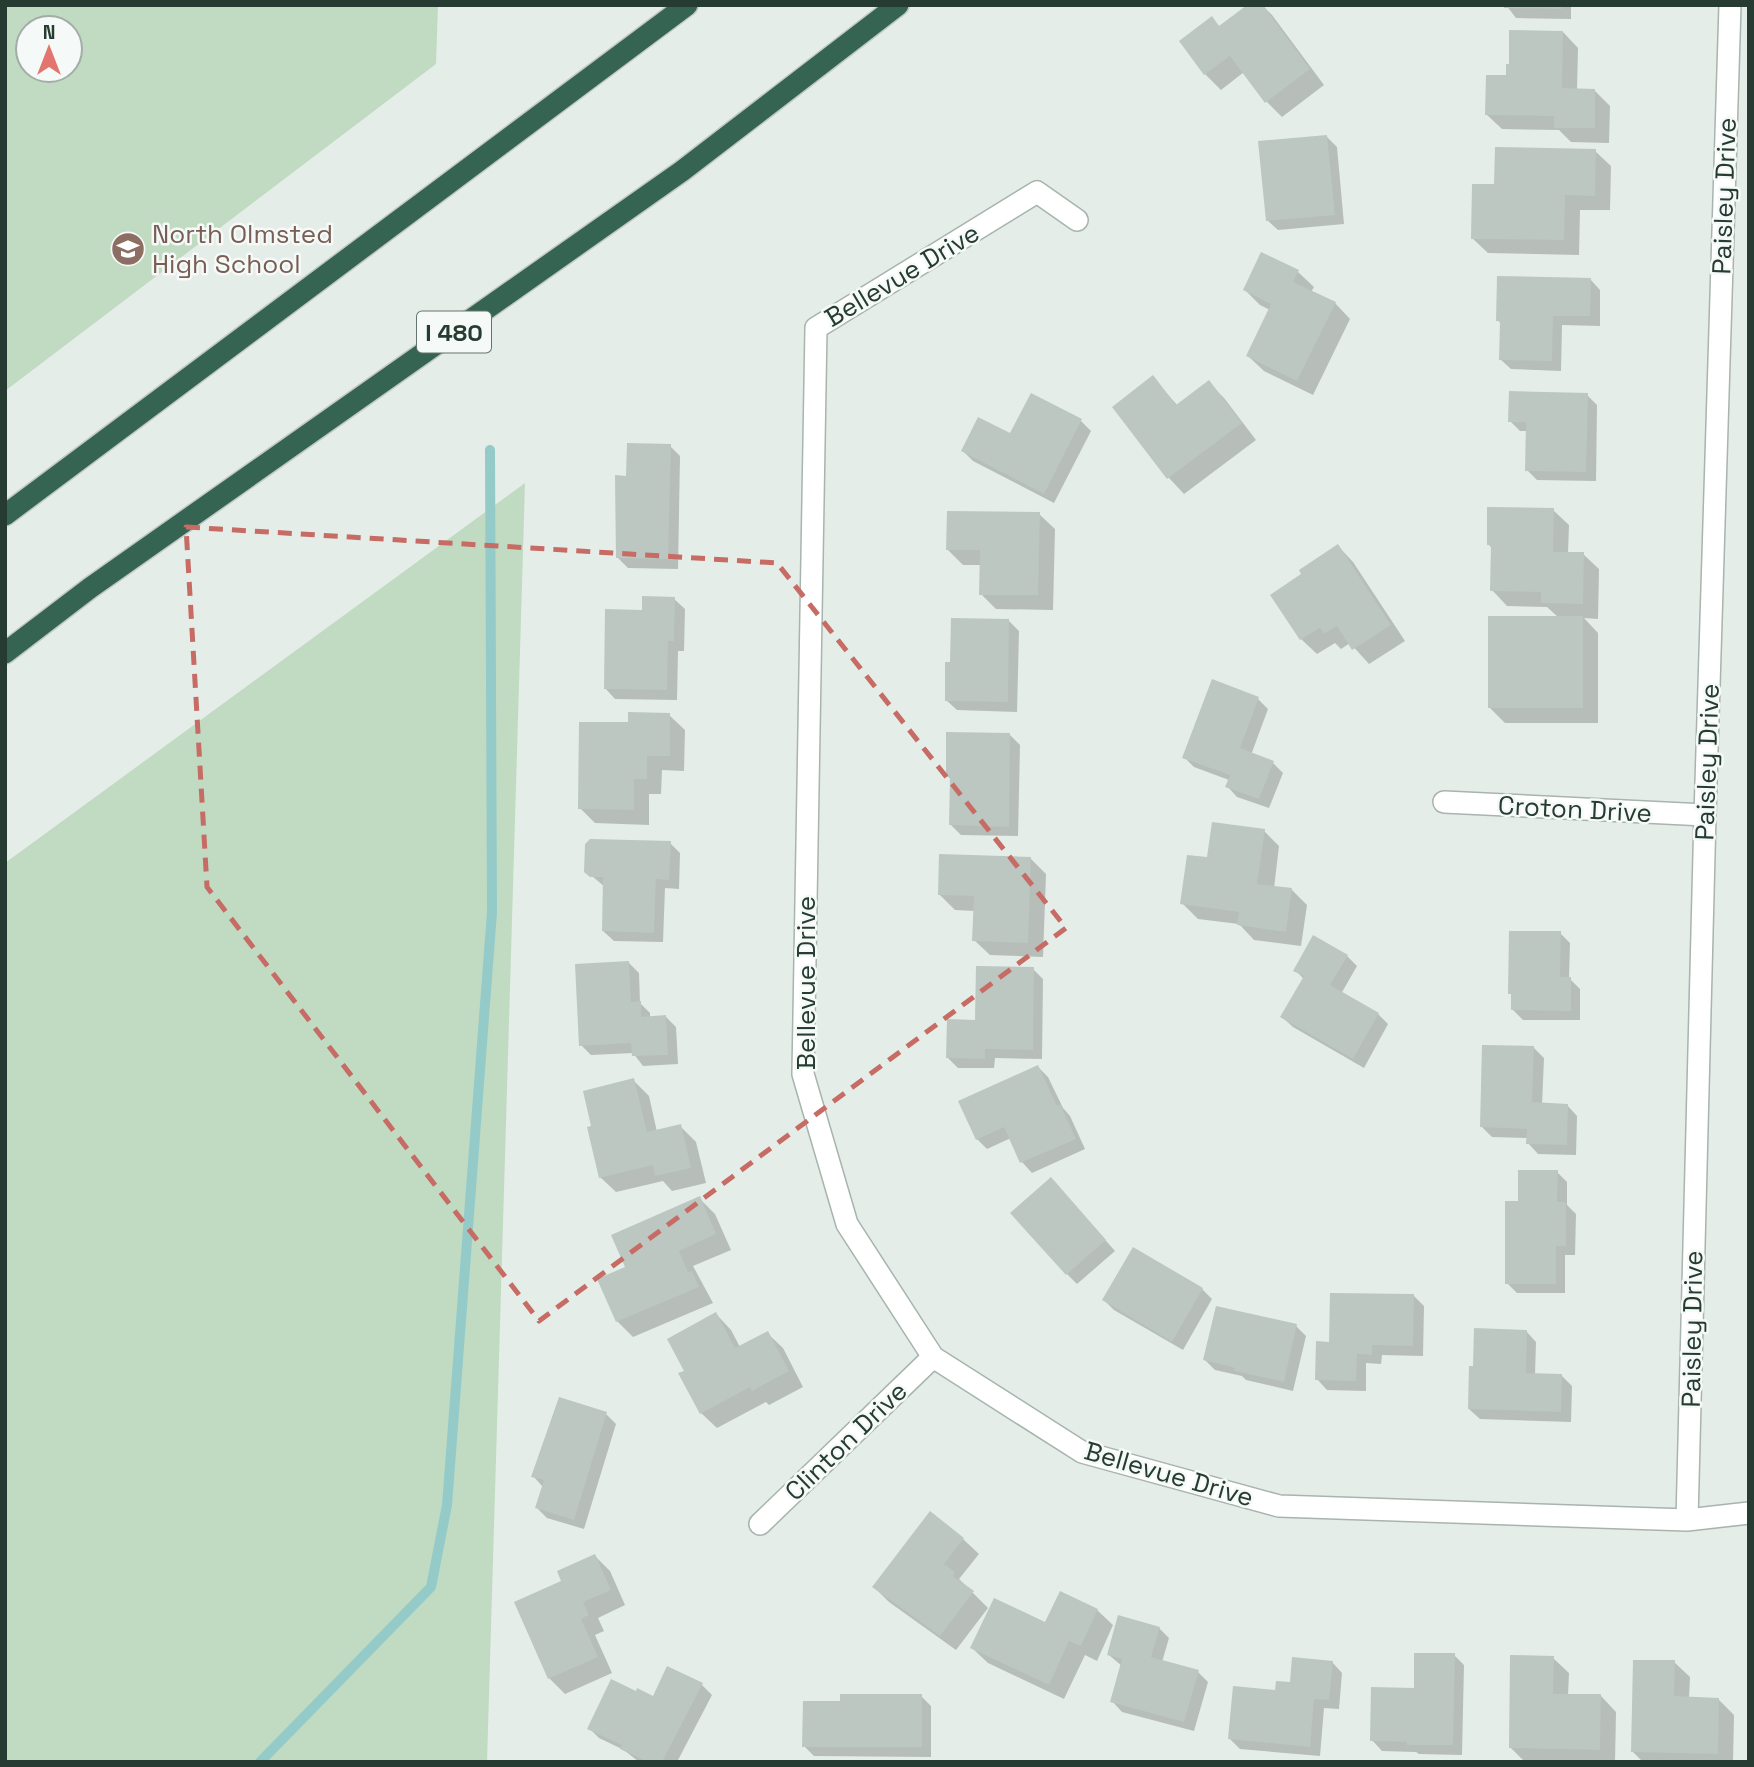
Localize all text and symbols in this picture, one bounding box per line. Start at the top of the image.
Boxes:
north arrow [14,14,84,84]
text: N [43,20,55,45]
street label: Paisley Drive [1704,117,1744,275]
street label: Bellevue Drive [818,215,986,335]
place label: North Olmsted High School [152,217,333,281]
school or university icon: North Olmsted High School [109,230,147,268]
road number: I 480 [417,312,491,352]
street label: Paisley Drive [1687,683,1727,841]
street label: Croton Drive [1497,788,1653,830]
street label: Bellevue Drive [789,896,823,1070]
street label: Paisley Drive [1674,1250,1710,1408]
street label: Clinton Drive [778,1374,914,1508]
street label: Bellevue Drive [1080,1434,1258,1514]

